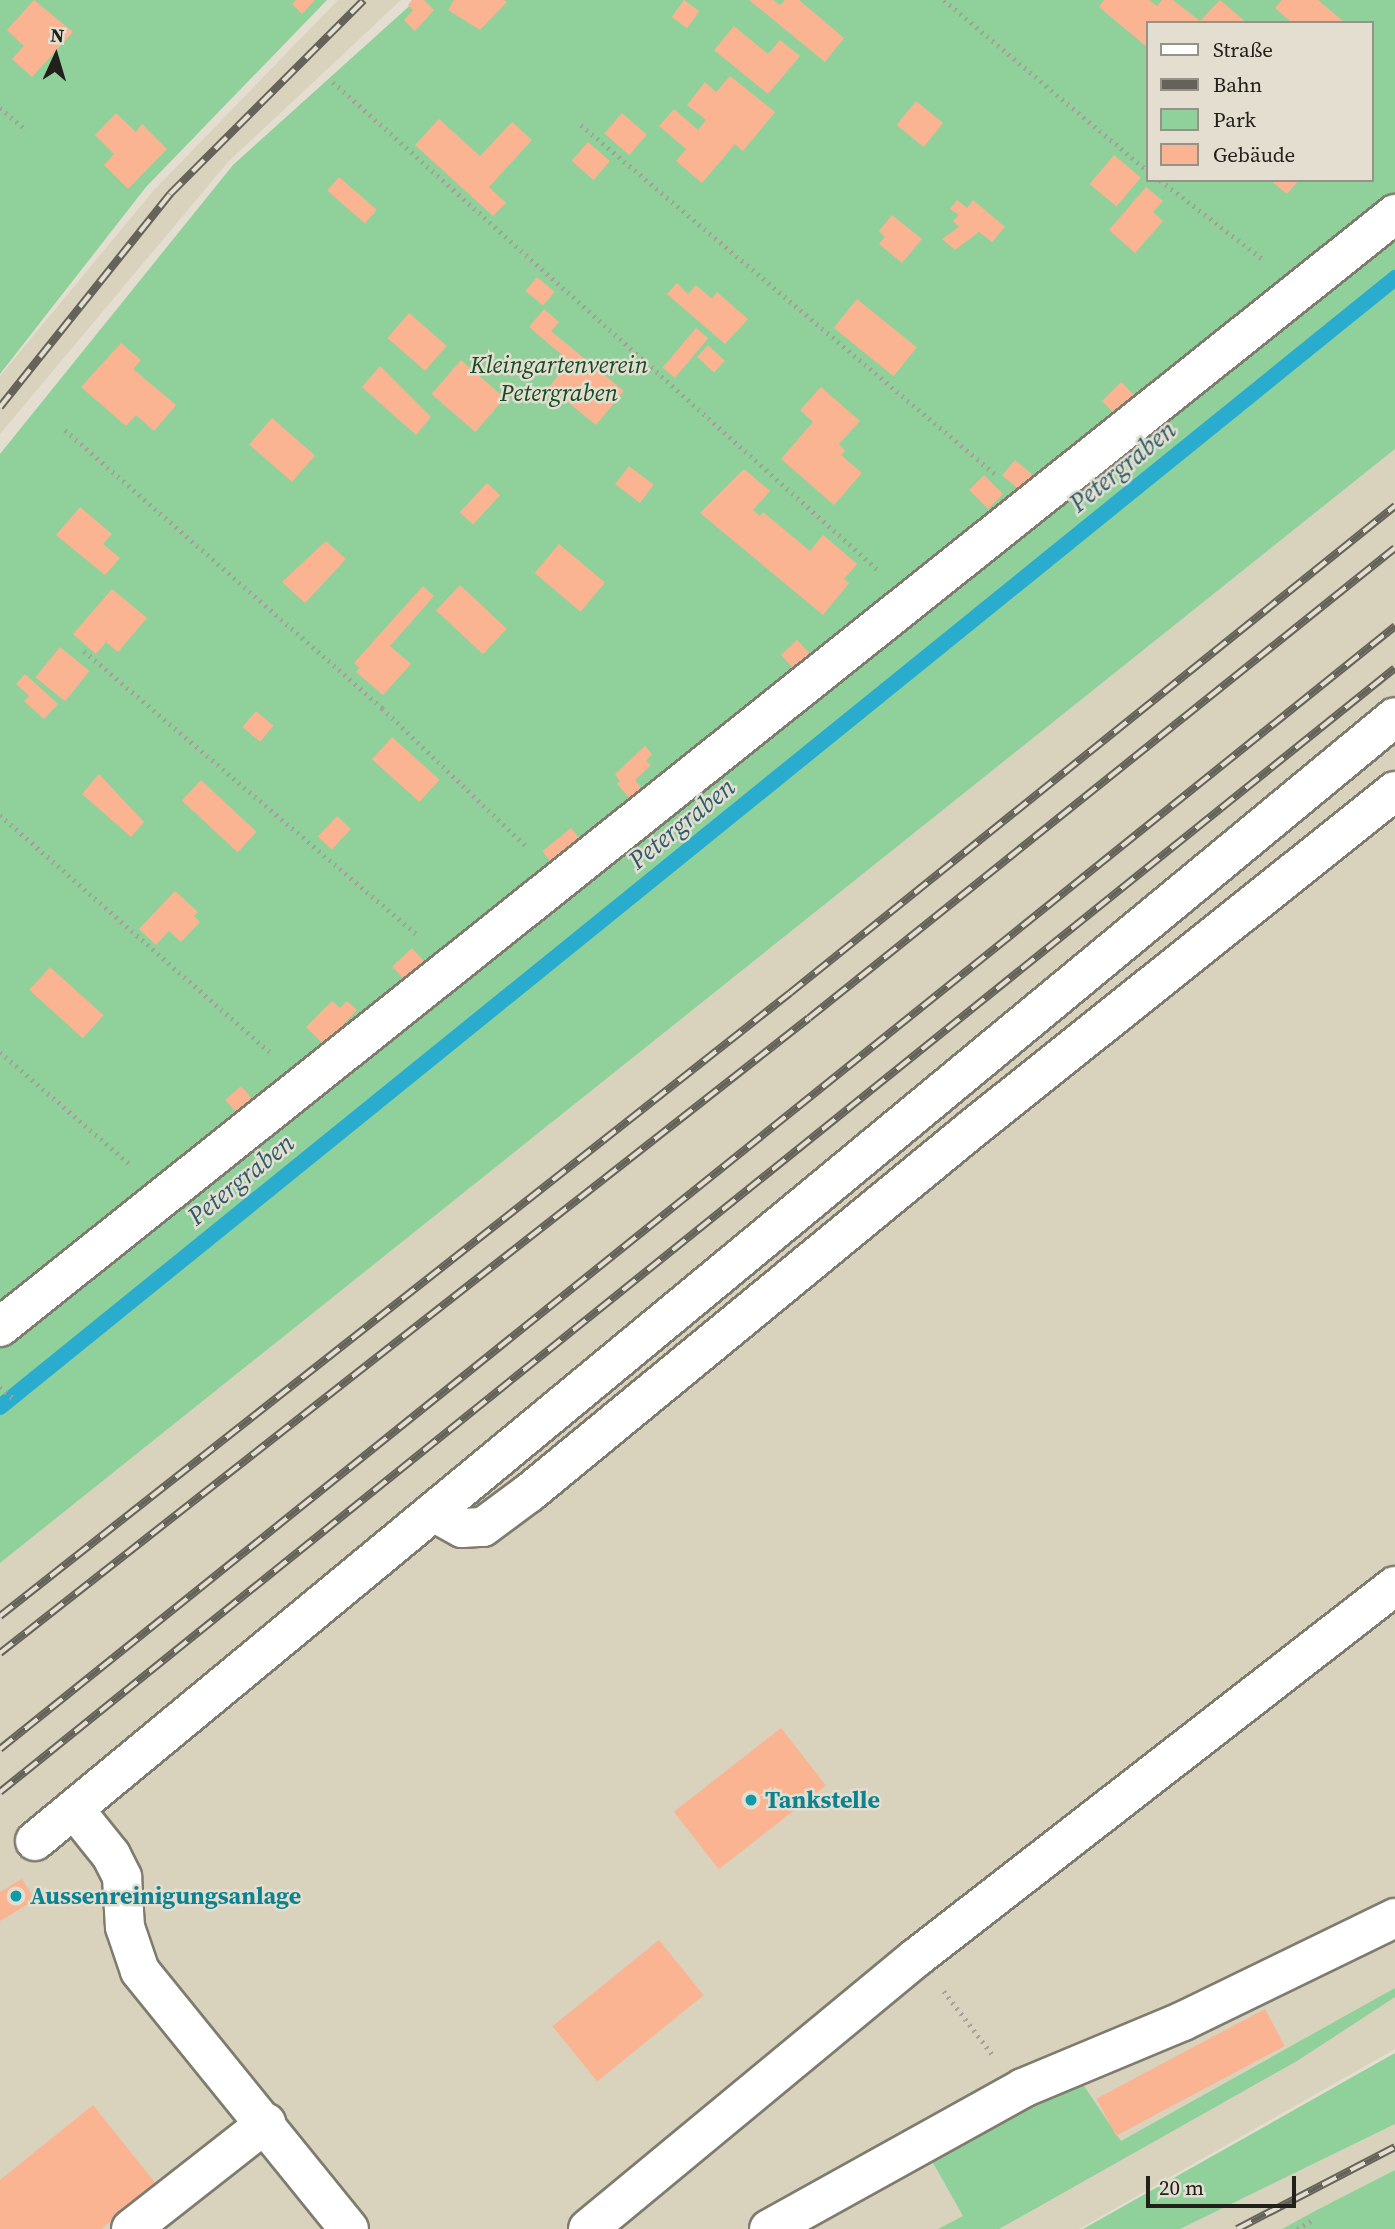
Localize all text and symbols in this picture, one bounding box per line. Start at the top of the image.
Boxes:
north arrow [21,21,91,91]
legend [1146,21,1374,182]
text: N [50,22,65,49]
text: Straße [1213,35,1273,64]
text: Bahn [1213,70,1262,99]
text: Park [1213,105,1256,134]
text: Gebäude [1213,140,1295,169]
park label: Kleingartenverein Petergraben [470,351,648,407]
water label: Petergraben [1063,415,1183,519]
water label: Petergraben [622,772,742,876]
water label: Petergraben [181,1128,301,1232]
place label: Tankstelle [765,1786,880,1814]
marker: Tankstelle [743,1792,759,1808]
place label: Aussenreinigungsanlage [30,1882,301,1910]
marker: Aussenreinigungsanlage [8,1888,24,1904]
scale bar [1150,2162,1300,2206]
text: 20 m [1159,2173,1204,2202]

